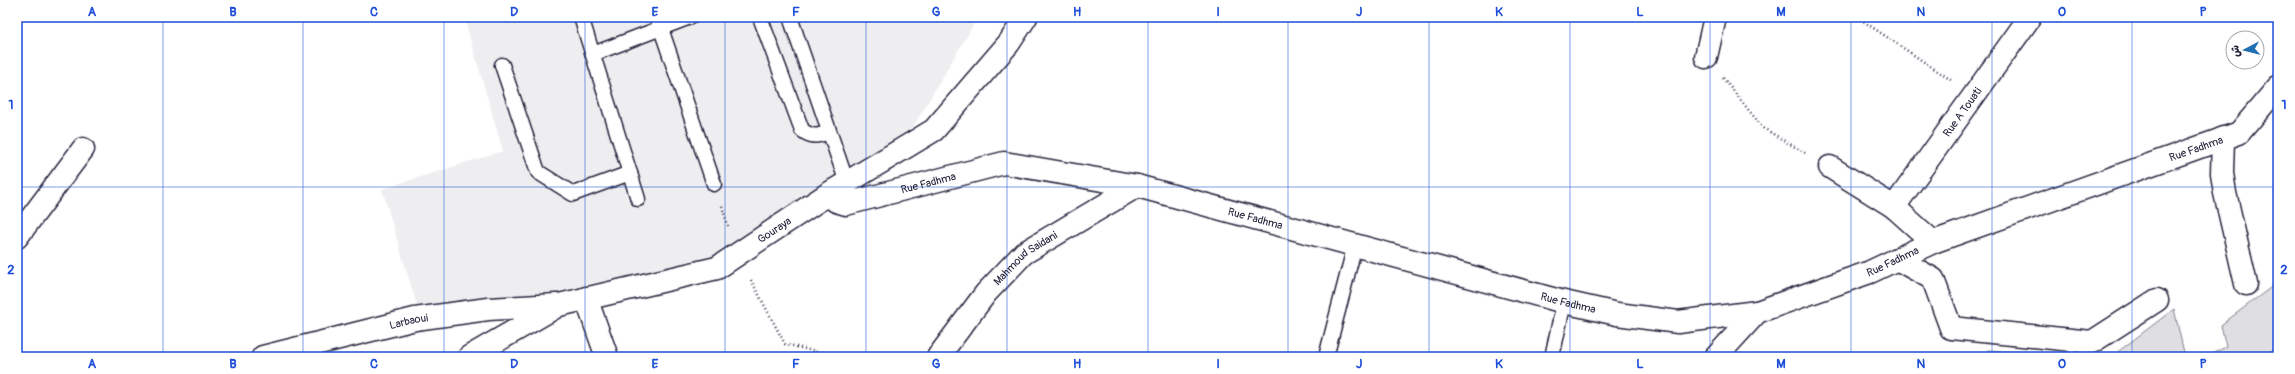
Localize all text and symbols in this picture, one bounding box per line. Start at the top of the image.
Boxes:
text: A [88,4,97,20]
text: B [229,4,237,20]
text: C [370,4,378,20]
text: D [510,4,518,20]
text: E [652,4,659,20]
text: F [792,4,800,20]
text: G [932,4,941,20]
text: H [1073,4,1081,20]
text: I [1216,4,1220,20]
text: J [1356,4,1362,20]
text: K [1495,4,1503,20]
text: L [1636,4,1644,20]
text: M [1776,4,1786,20]
text: N [1917,4,1926,20]
text: O [2058,4,2067,20]
text: P [2199,4,2207,20]
north arrow [2225,30,2265,70]
text: ش [2228,44,2243,58]
street label: Rue A Touati [1940,85,1984,139]
text: 1 [8,97,14,113]
text: 1 [2281,97,2287,113]
street label: Rue Fadhma [2167,133,2225,164]
street label: Rue Fadhma [899,169,957,196]
street label: Rue Fadhma [1227,205,1284,232]
street label: Gouraya [755,214,794,246]
street label: Mahmoud Saidani [991,228,1060,288]
street label: Rue Fadhma [1865,243,1921,279]
text: 2 [7,262,15,278]
text: 2 [2280,262,2288,278]
street label: Rue Fadhma [1539,289,1597,315]
street label: Larbaoui [388,311,429,332]
text: A [88,356,97,372]
text: B [229,356,237,372]
text: C [370,356,378,372]
text: D [510,356,518,372]
text: E [652,356,659,372]
text: F [792,356,800,372]
text: G [932,356,941,372]
text: H [1073,356,1081,372]
text: I [1216,356,1220,372]
text: J [1356,356,1362,372]
text: K [1495,356,1503,372]
text: L [1636,356,1644,372]
text: M [1776,356,1786,372]
text: N [1917,356,1926,372]
text: O [2058,356,2067,372]
text: P [2199,356,2207,372]

